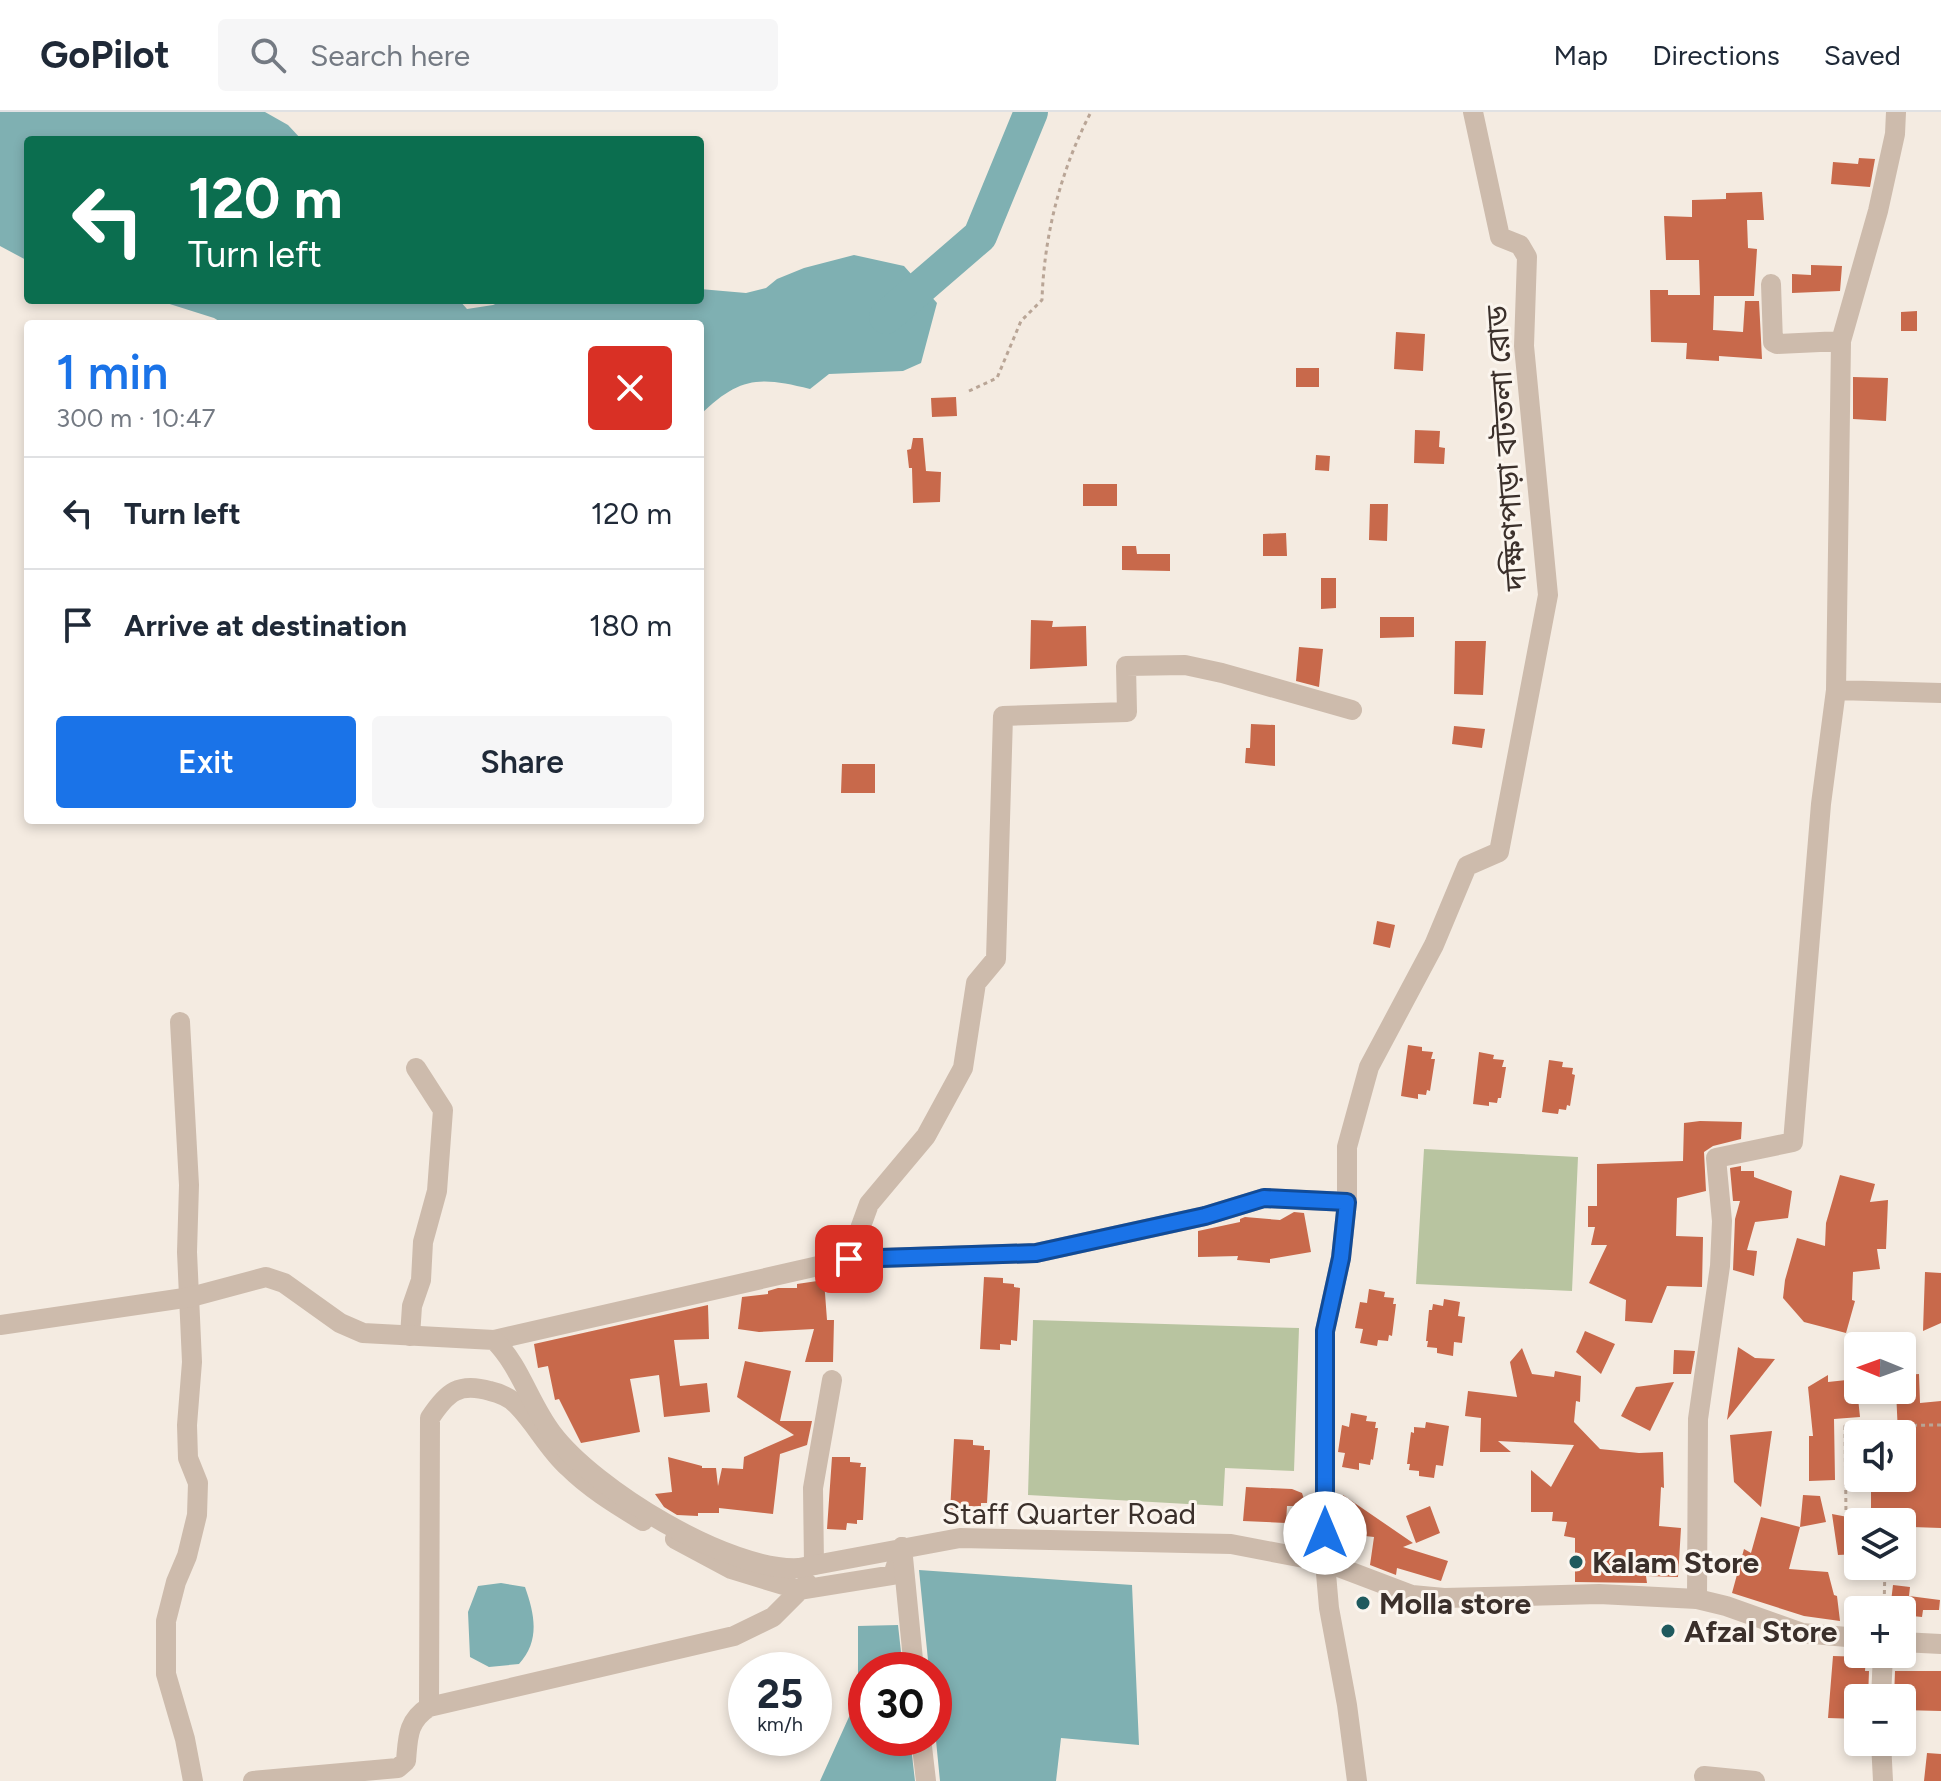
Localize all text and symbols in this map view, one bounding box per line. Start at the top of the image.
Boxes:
search box [218,19,778,91]
text: GoPilot [40,32,170,78]
icon: search [246,33,290,77]
text: Search here [310,37,470,74]
text: Map [1554,38,1608,72]
text: Directions [1652,38,1780,72]
text: Saved [1824,38,1901,72]
text: 120 m [188,165,343,232]
icon: left [56,168,160,272]
text: Turn left [188,233,322,276]
street label: দক্ষিণপাড়া বটতলা রোড [1478,303,1535,593]
text: 1 min [56,343,168,401]
button: close [588,346,672,430]
text: 300 m · 10:47 [56,402,216,434]
icon: left [56,491,100,535]
text: Turn left [124,495,241,532]
text: 120 m [591,495,672,532]
icon: arrive [56,603,100,647]
text: Arrive at destination [124,607,407,644]
text: 180 m [589,607,672,644]
button: Exit [56,716,356,808]
button: Share [372,716,672,808]
pin [815,1225,883,1293]
icon: arrive [827,1237,871,1281]
north arrow [1844,1332,1916,1404]
map controls [1844,1332,1916,1756]
button: sound [1844,1420,1916,1492]
position arrow [1283,1491,1367,1575]
street label: Staff Quarter Road [942,1495,1196,1532]
button: layers [1844,1508,1916,1580]
place label: Kalam Store [1592,1544,1760,1581]
marker: Kalam Store [1567,1553,1585,1571]
place label: Molla store [1379,1585,1532,1622]
marker: Molla store [1354,1594,1372,1612]
button: + [1844,1596,1916,1668]
place label: Afzal Store [1684,1613,1838,1650]
marker: Afzal Store [1659,1622,1677,1640]
speed limit sign: 30 [848,1652,952,1756]
text: 25 [757,1670,803,1718]
button: − [1844,1684,1916,1756]
text: km/h [757,1712,803,1736]

